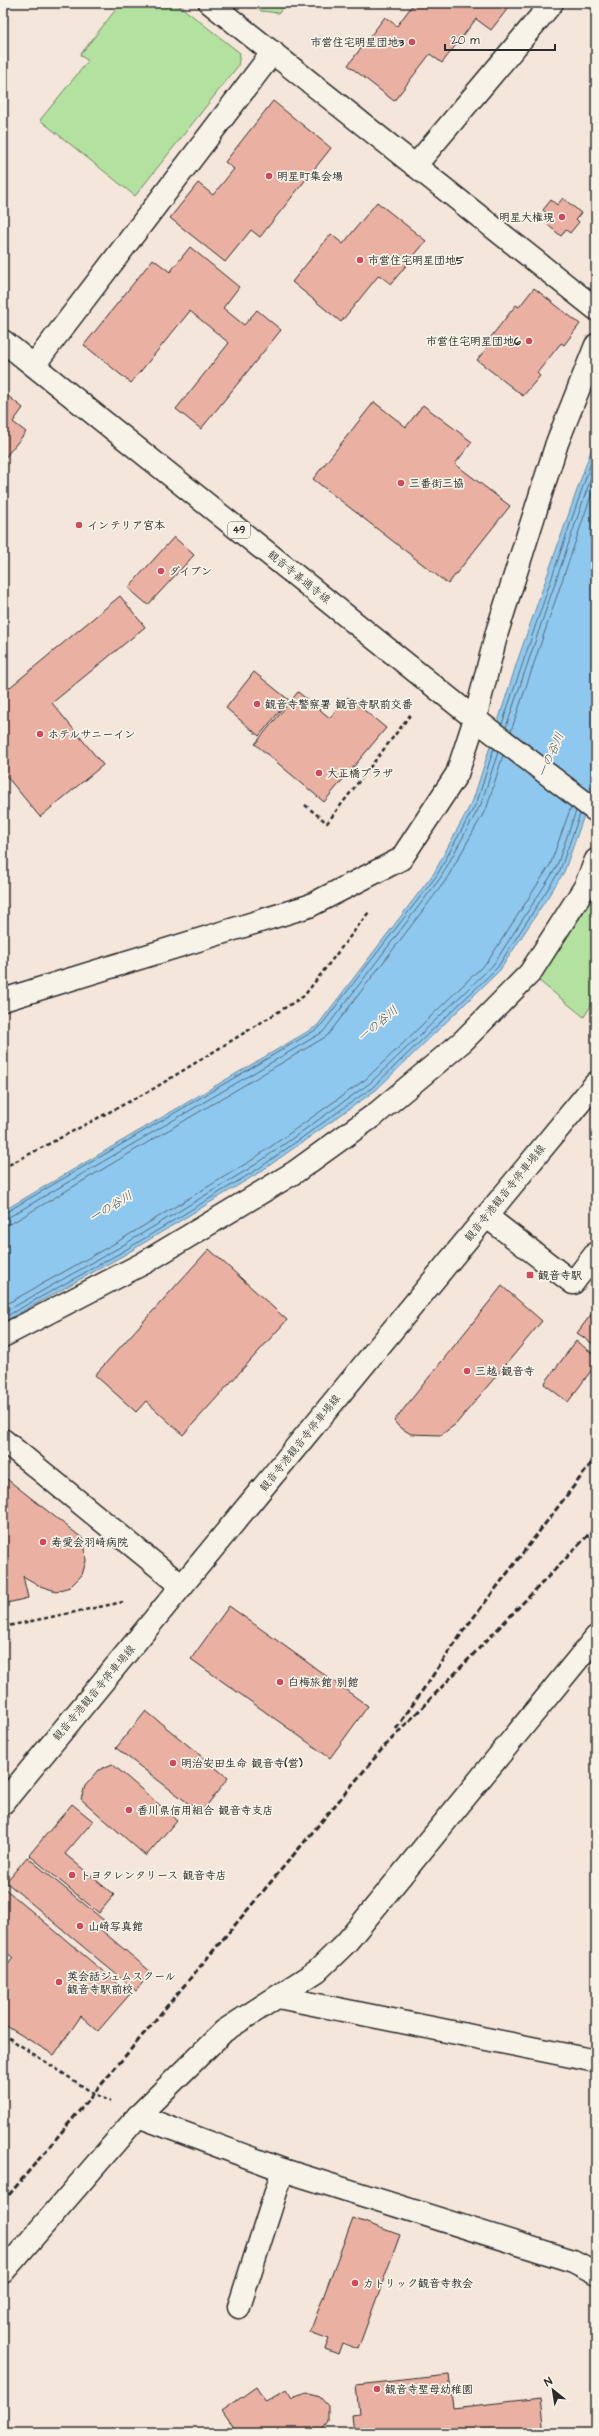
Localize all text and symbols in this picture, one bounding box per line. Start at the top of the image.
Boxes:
scale bar [445,26,555,52]
text: 20 m [451,32,480,49]
place label: 市営住宅明星団地3 [310,35,404,50]
marker: 市営住宅明星団地3 [407,37,417,47]
place label: 明星町集会場 [277,169,343,184]
marker: 明星町集会場 [264,171,274,181]
place label: 明星大権現 [499,210,554,225]
marker: 明星大権現 [557,212,567,222]
place label: 市営住宅明星団地5 [368,253,464,268]
marker: 市営住宅明星団地5 [355,255,365,265]
place label: 市営住宅明星団地6 [426,334,521,349]
marker: 市営住宅明星団地6 [524,336,534,346]
place label: 三番街三協 [409,476,464,491]
marker: 三番街三協 [396,478,406,488]
place label: インテリア宮本 [87,518,165,533]
marker: インテリア宮本 [74,520,84,530]
road number: 49 [228,522,250,538]
street label: 観音寺善通寺線 [264,547,334,607]
place label: ダイブン [169,564,212,579]
marker: ダイブン [156,566,166,576]
place label: 観音寺警察署 観音寺駅前交番 [265,697,412,712]
marker: 観音寺警察署 観音寺駅前交番 [252,699,262,709]
place label: ホテルサニーイン [48,727,135,742]
marker: ホテルサニーイン [35,729,45,739]
water label: 一の谷川 [533,730,569,780]
place label: 大正橋プラザ [327,766,393,781]
marker: 大正橋プラザ [314,768,324,778]
water label: 一の谷川 [354,1002,402,1046]
street label: 観音寺港観音寺停車場線 [461,1141,549,1245]
water label: 一の谷川 [86,1187,136,1227]
place label: 観音寺駅 [538,1268,583,1283]
marker: 観音寺駅 [525,1270,535,1280]
place label: 三越 観音寺 [475,1364,534,1379]
marker: 三越 観音寺 [462,1366,472,1376]
street label: 観音寺港観音寺停車場線 [256,1391,344,1495]
place label: 寿愛会羽崎病院 [51,1535,128,1550]
marker: 寿愛会羽崎病院 [38,1537,48,1547]
street label: 観音寺港観音寺停車場線 [49,1642,139,1744]
place label: 白梅旅館 別館 [288,1675,358,1690]
marker: 白梅旅館 別館 [275,1677,285,1687]
place label: 明治安田生命 観音寺(営) [181,1756,303,1771]
marker: 明治安田生命 観音寺(営) [168,1758,178,1768]
place label: 香川県信用組合 観音寺支店 [137,1803,273,1818]
marker: 香川県信用組合 観音寺支店 [124,1805,134,1815]
place label: トヨタレンタリース 観音寺店 [80,1868,227,1883]
marker: トヨタレンタリース 観音寺店 [67,1870,77,1880]
place label: 山崎写真館 [88,1919,143,1934]
marker: 山崎写真館 [75,1921,85,1931]
place label: 英会話ジェムスクール 観音寺駅前校 [67,1969,176,1997]
marker: 英会話ジェムスクール 観音寺駅前校 [54,1977,64,1987]
place label: カトリック観音寺教会 [363,2276,473,2291]
marker: カトリック観音寺教会 [350,2278,360,2288]
north arrow [533,2370,573,2410]
text: N [542,2374,555,2390]
place label: 観音寺聖母幼稚園 [385,2382,473,2397]
marker: 観音寺聖母幼稚園 [372,2384,382,2394]

